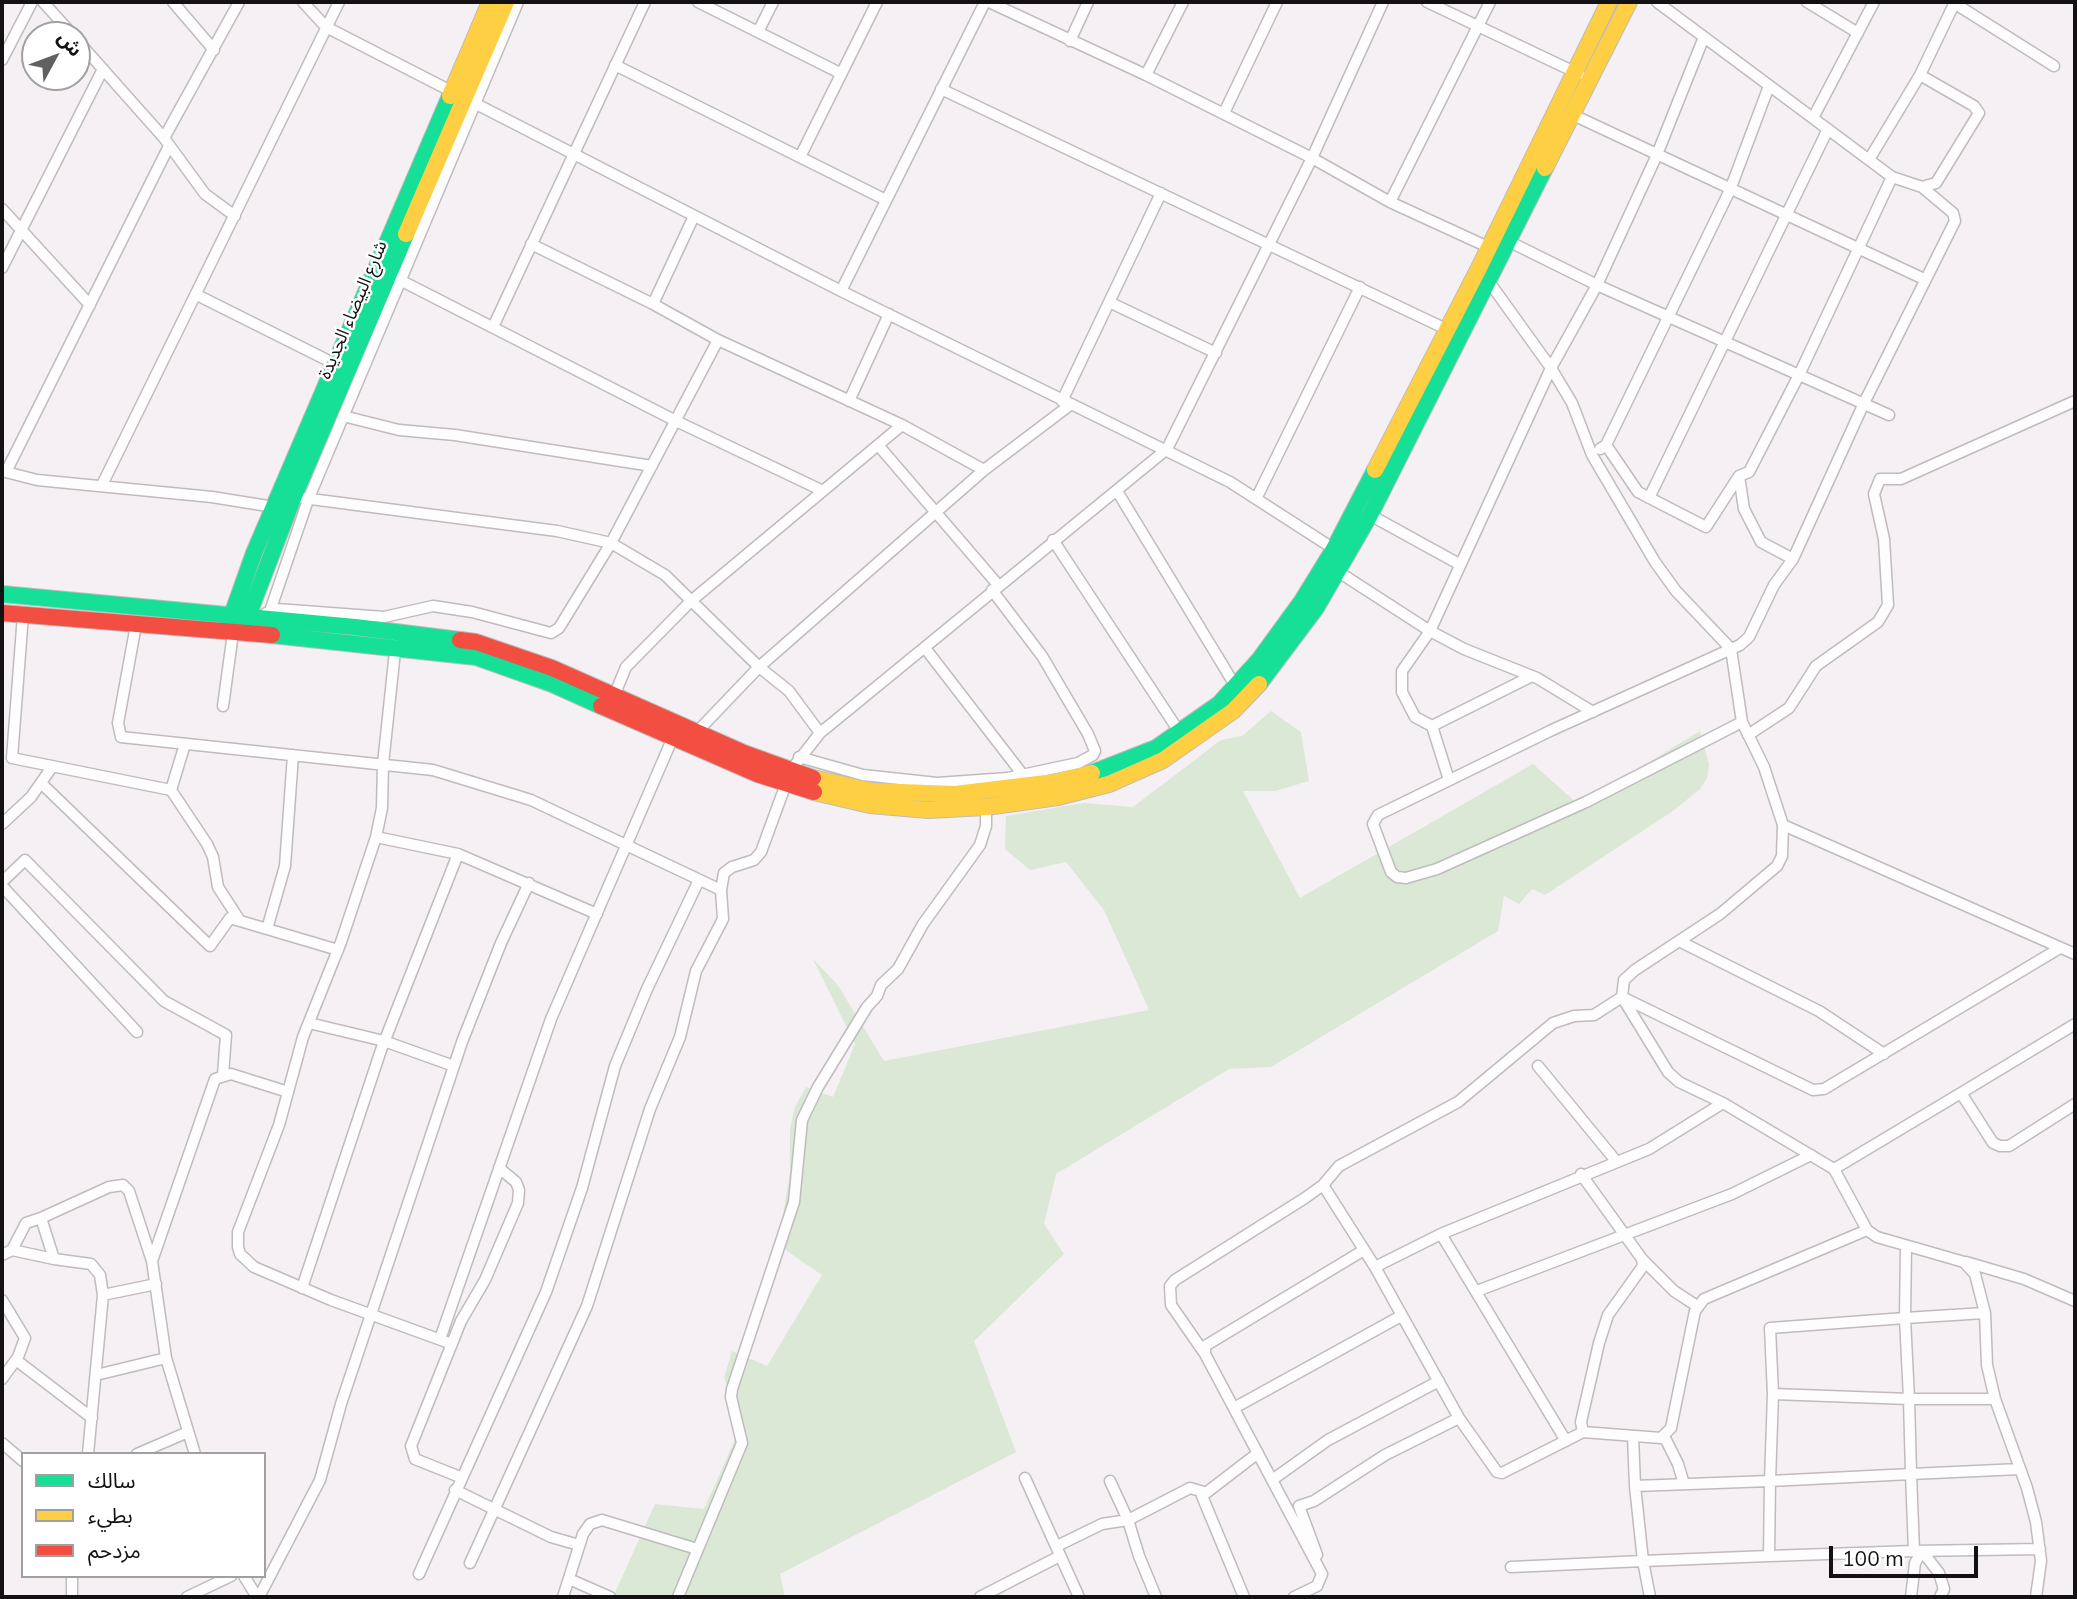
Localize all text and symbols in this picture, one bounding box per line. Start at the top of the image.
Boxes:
north arrow [21,21,91,91]
text: ش [53,26,88,61]
street label: شارع البيضاء الجديدة [314,238,392,382]
legend [21,1452,266,1578]
text: سالك [88,1467,135,1493]
text: بطيء [88,1502,133,1528]
scale bar [1832,1532,1981,1576]
text: مزدحم [88,1537,141,1563]
text: 100 m [1842,1545,1904,1571]

